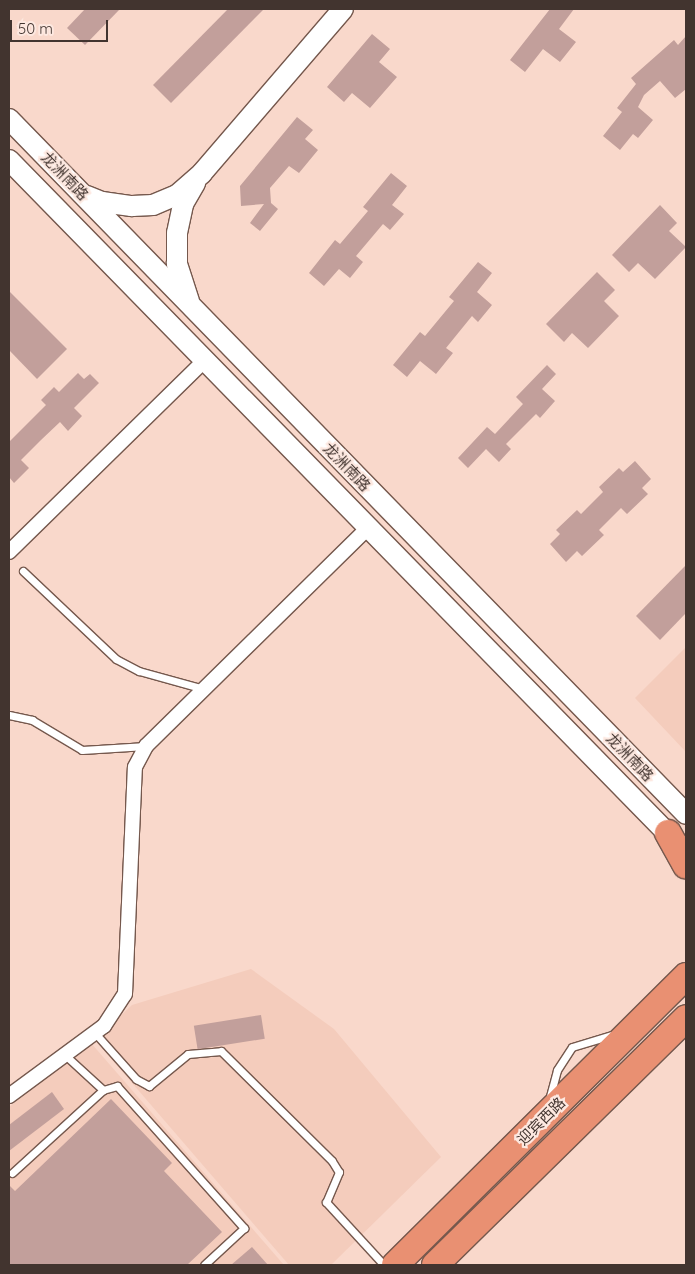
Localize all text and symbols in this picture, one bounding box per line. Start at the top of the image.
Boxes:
scale bar [12,10,110,42]
text: 50 m [18,19,53,38]
street label: 龙洲南路 [38,148,92,204]
street label: 龙洲南路 [320,439,374,495]
street label: 龙洲南路 [603,729,657,785]
street label: 迎宾西路 [513,1093,569,1149]

